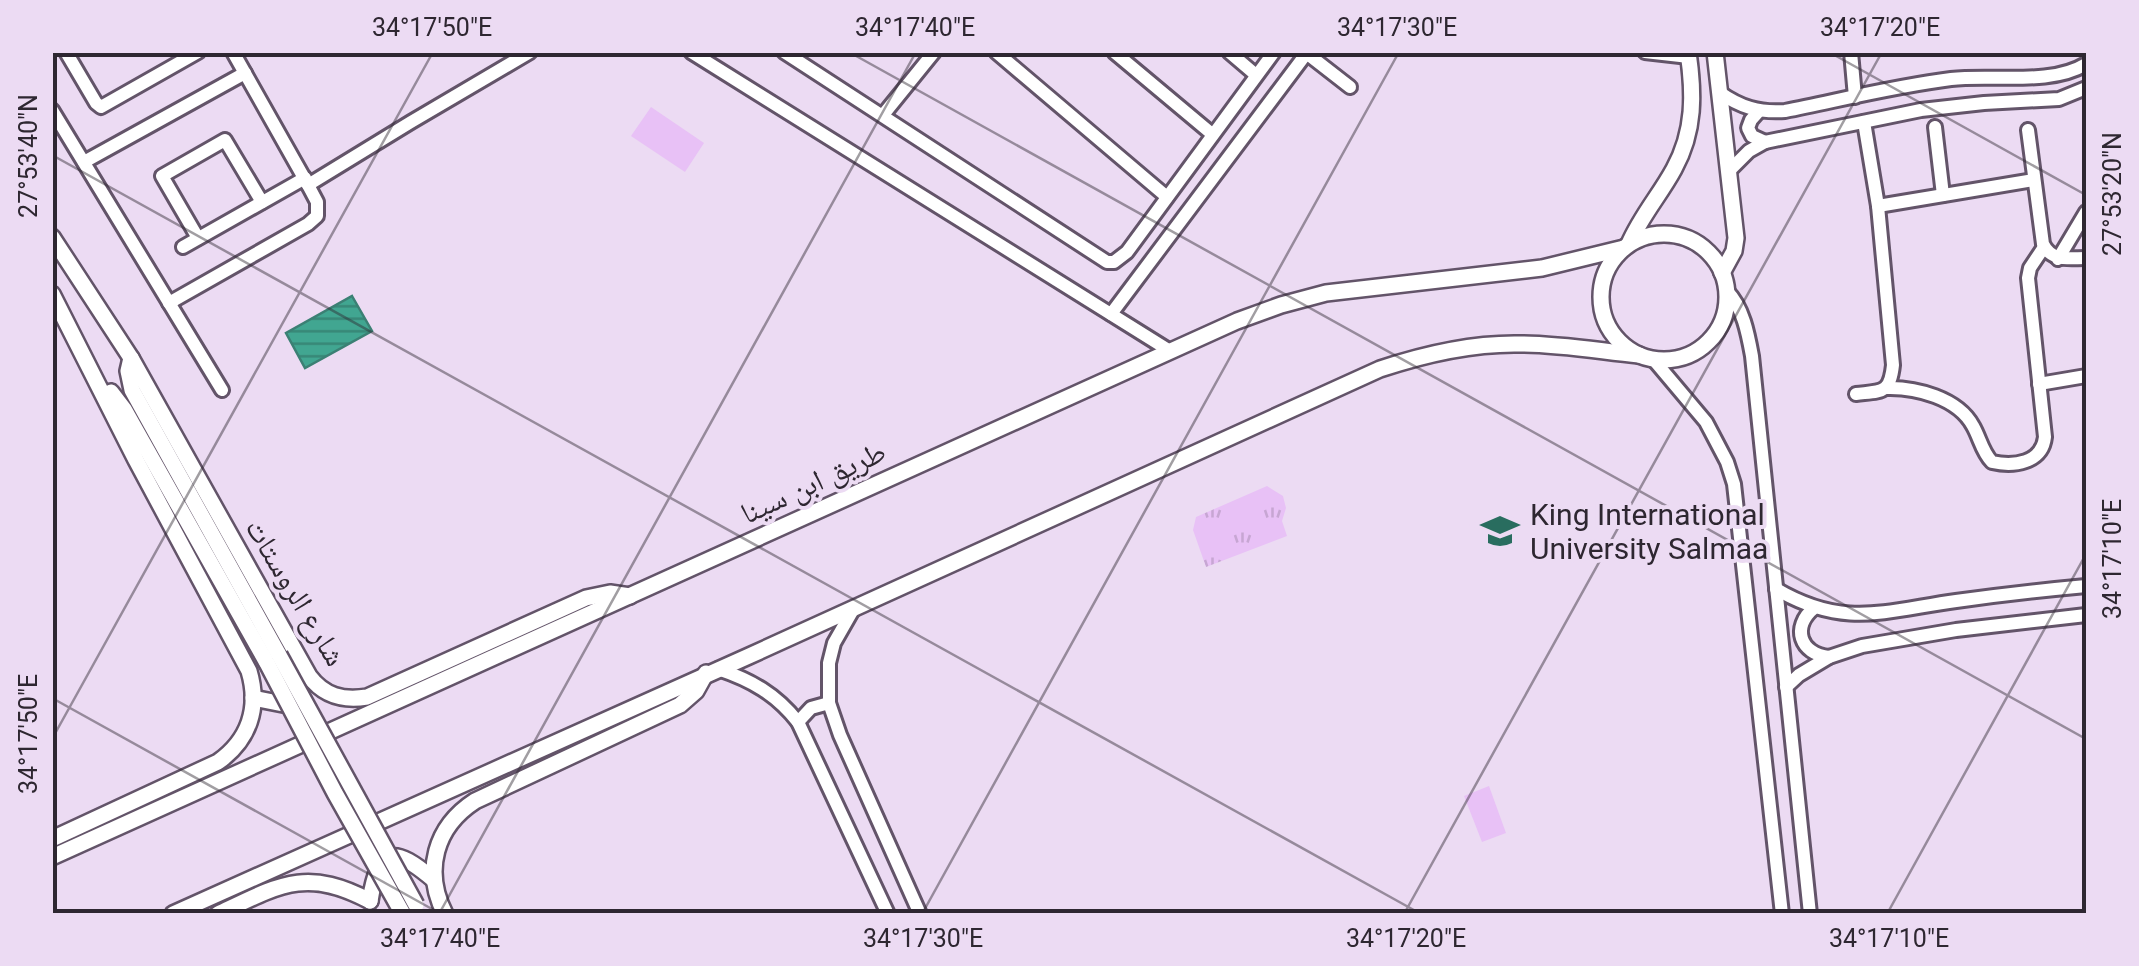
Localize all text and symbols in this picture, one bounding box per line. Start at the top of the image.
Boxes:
text: 34°17'50"E [372,13,492,42]
text: 34°17'40"E [855,13,975,42]
text: 34°17'30"E [1337,13,1457,42]
text: 34°17'20"E [1820,13,1940,42]
text: 27°53'40"N [14,94,43,218]
text: 27°53'20"N [2098,132,2127,256]
street label: طريق ابن سينا [735,433,892,532]
place label: King International University Salmaa [1530,497,1768,566]
text: 34°17'10"E [2098,499,2127,619]
school or university icon: King International University Salmaa [1479,510,1521,552]
street label: شارع الروستات [237,512,354,673]
text: 34°17'50"E [14,674,43,794]
text: 34°17'40"E [380,924,500,953]
text: 34°17'30"E [863,924,983,953]
text: 34°17'20"E [1346,924,1466,953]
text: 34°17'10"E [1829,924,1949,953]

